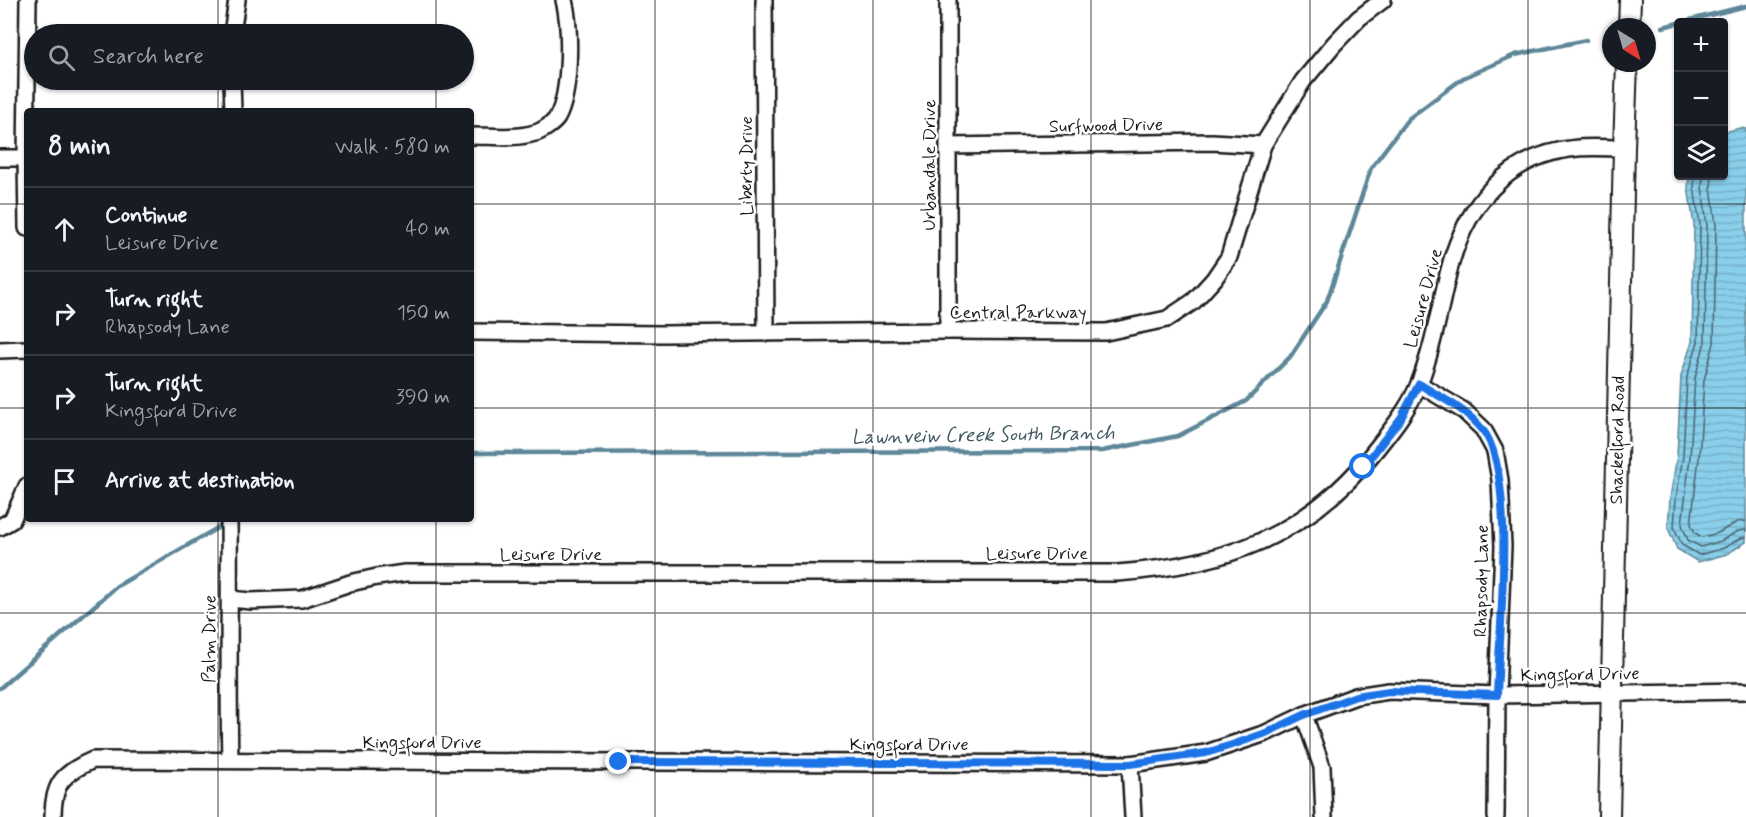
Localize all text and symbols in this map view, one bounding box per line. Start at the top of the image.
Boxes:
north arrow [1602,18,1656,72]
map controls [1674,18,1728,180]
button: + [1674,18,1728,72]
search box [24,24,474,90]
icon: search [45,41,78,74]
text: Search here [93,43,204,71]
button: − [1674,72,1728,126]
street label: Urbandale Drive [918,99,942,231]
street label: Surfwood Drive [1049,113,1163,139]
street label: Liberty Drive [735,116,759,216]
button: layers [1674,126,1728,180]
text: 8 min [48,130,111,164]
text: Walk · 580 m [335,134,450,161]
text: Continue [105,202,187,230]
icon: ahead [48,213,81,246]
text: 40 m [406,216,450,243]
text: Leisure Drive [105,230,219,257]
street label: Leisure Drive [1399,246,1449,351]
text: Turn right [105,286,203,314]
icon: right [48,297,81,330]
text: 150 m [397,300,450,327]
street label: Central Parkway [950,301,1086,325]
text: Rhapsody Lane [105,314,230,341]
text: Turn right [105,370,203,398]
street label: Shackelford Road [1605,375,1633,505]
icon: right [48,381,81,414]
text: 390 m [396,384,450,411]
text: Kingsford Drive [105,398,237,425]
water label: Lawnveiw Creek South Branch [851,420,1115,451]
route start [1349,453,1375,479]
icon: arrive [48,465,81,498]
text: Arrive at destination [105,467,295,495]
street label: Rhapsody Lane [1469,525,1495,637]
street label: Leisure Drive [986,542,1088,566]
street label: Leisure Drive [500,543,602,567]
street label: Palm Drive [197,595,223,683]
street label: Kingsford Drive [1520,662,1640,690]
street label: Kingsford Drive [362,731,482,757]
street label: Kingsford Drive [849,733,969,759]
route end [605,748,631,774]

